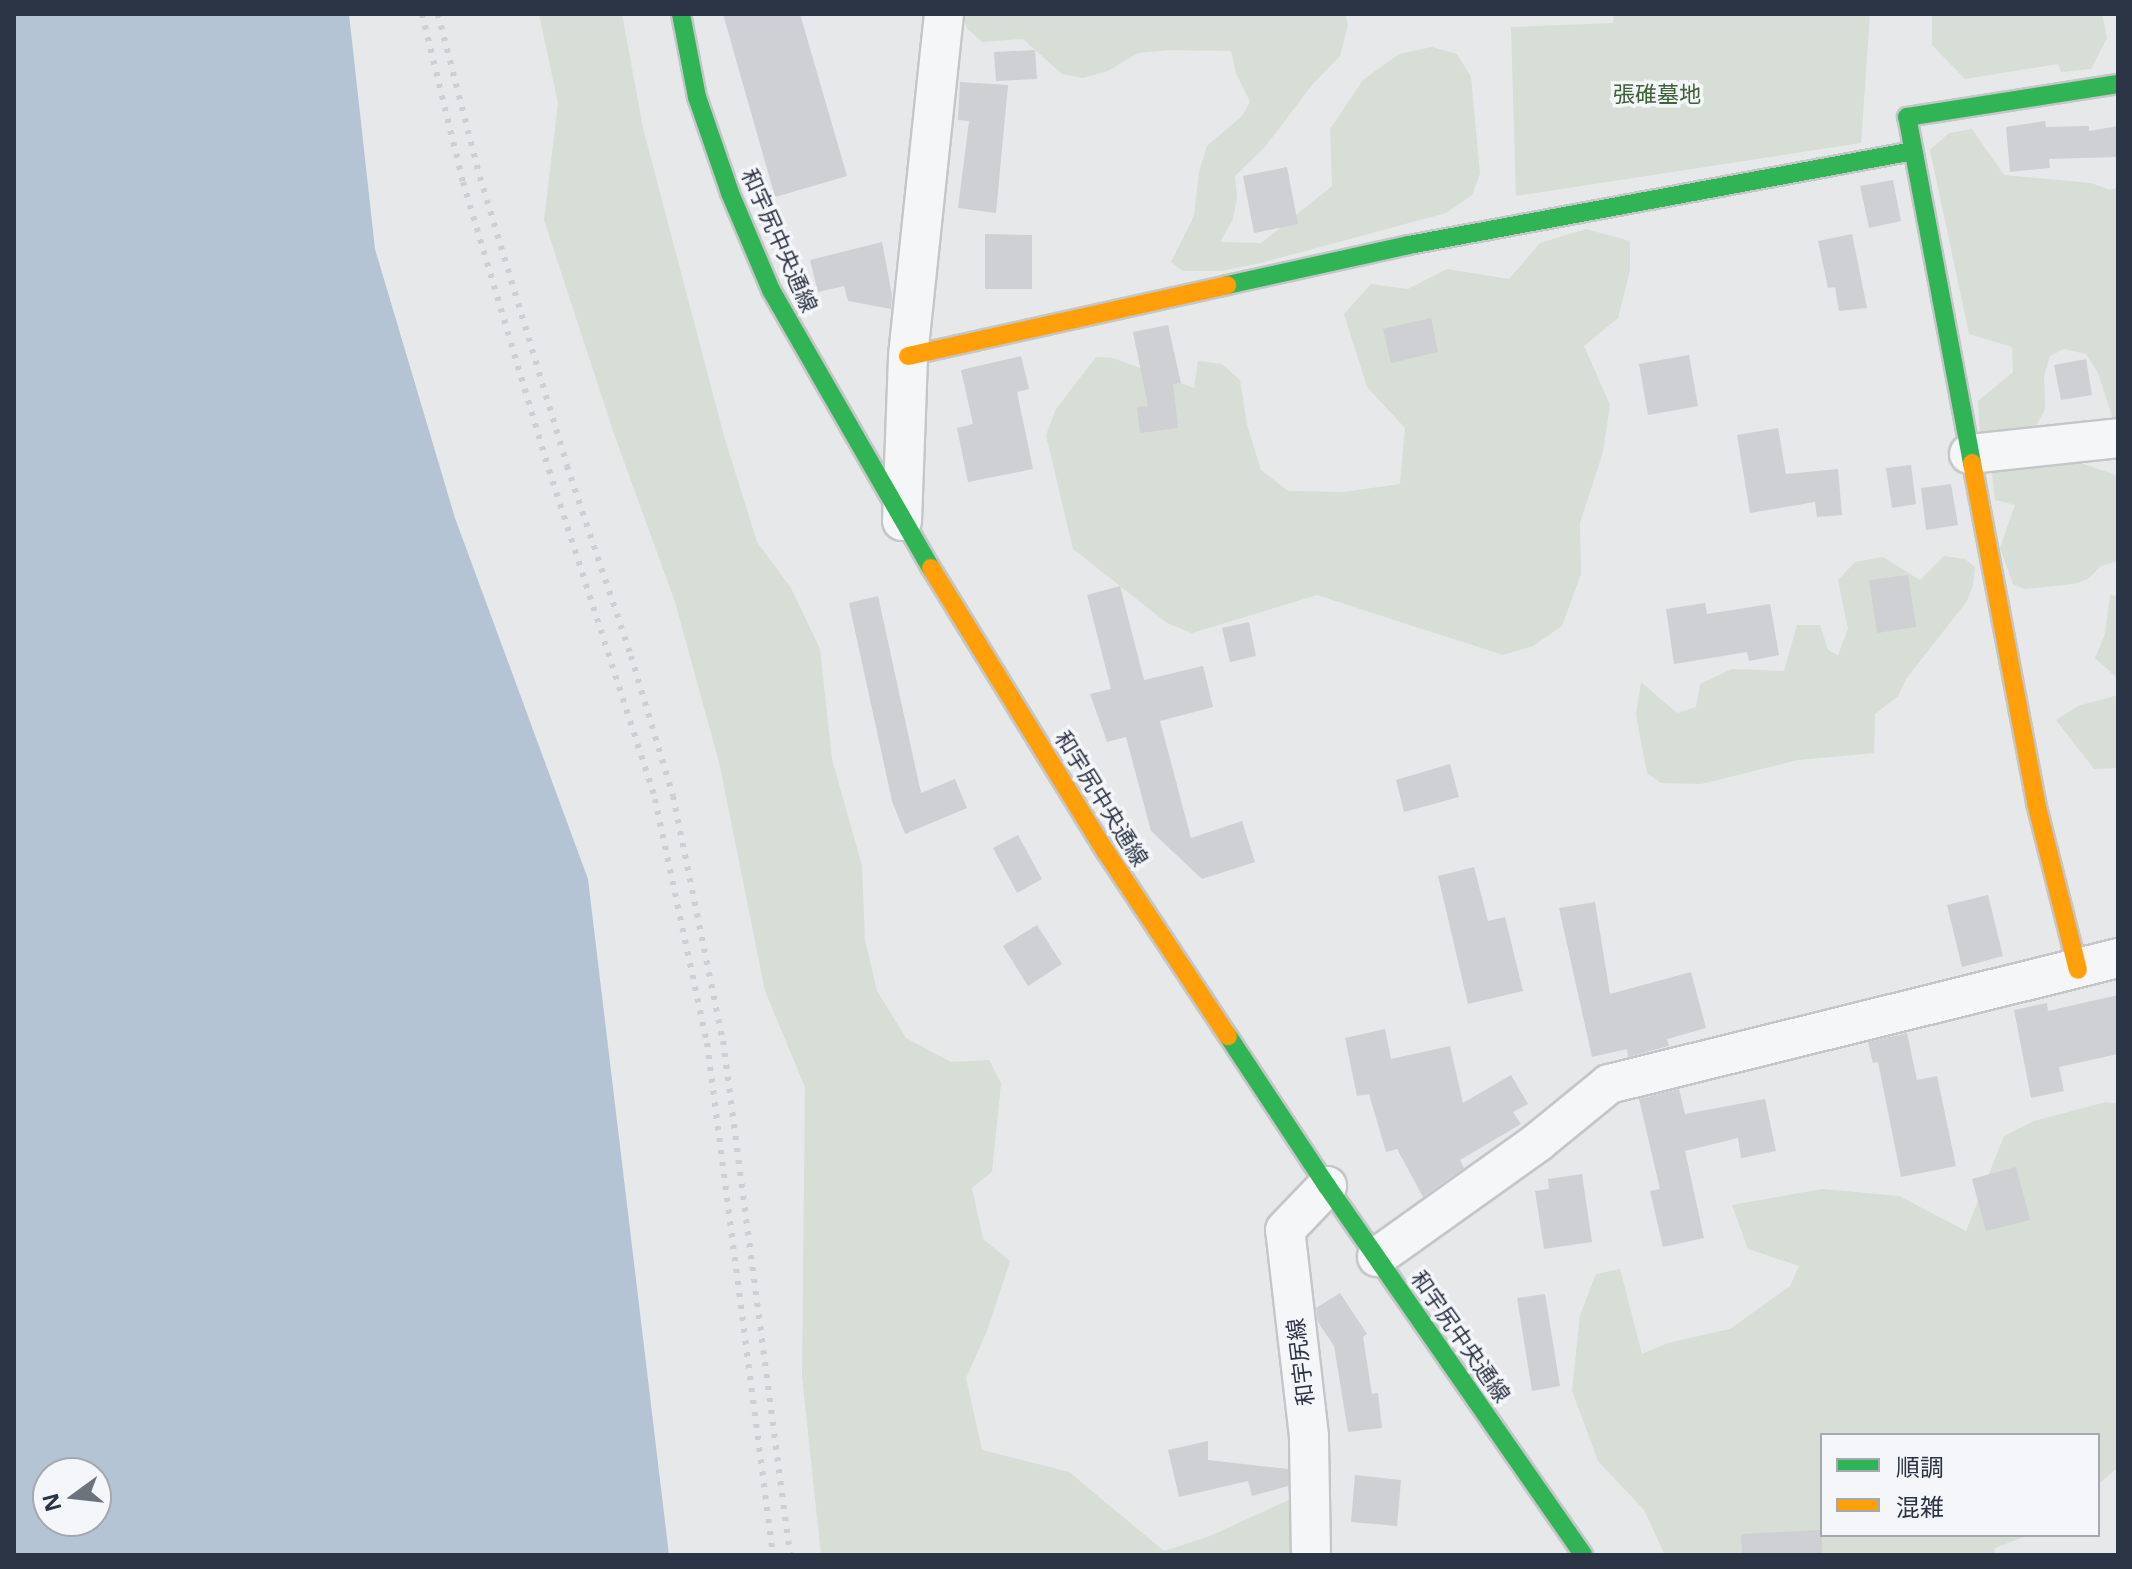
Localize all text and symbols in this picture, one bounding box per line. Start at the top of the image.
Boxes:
park label: 張碓墓地 [1613,81,1701,107]
street label: 和宇尻中央通線 [737,164,823,316]
street label: 和宇尻中央通線 [1050,726,1154,870]
street label: 和宇尻中央通線 [1406,1265,1516,1407]
street label: 和宇尻線 [1282,1317,1318,1407]
legend [1820,1433,2100,1537]
text: 順調 [1896,1450,1944,1483]
north arrow [32,1457,112,1537]
text: N [34,1490,68,1515]
text: 混雑 [1896,1490,1944,1523]

